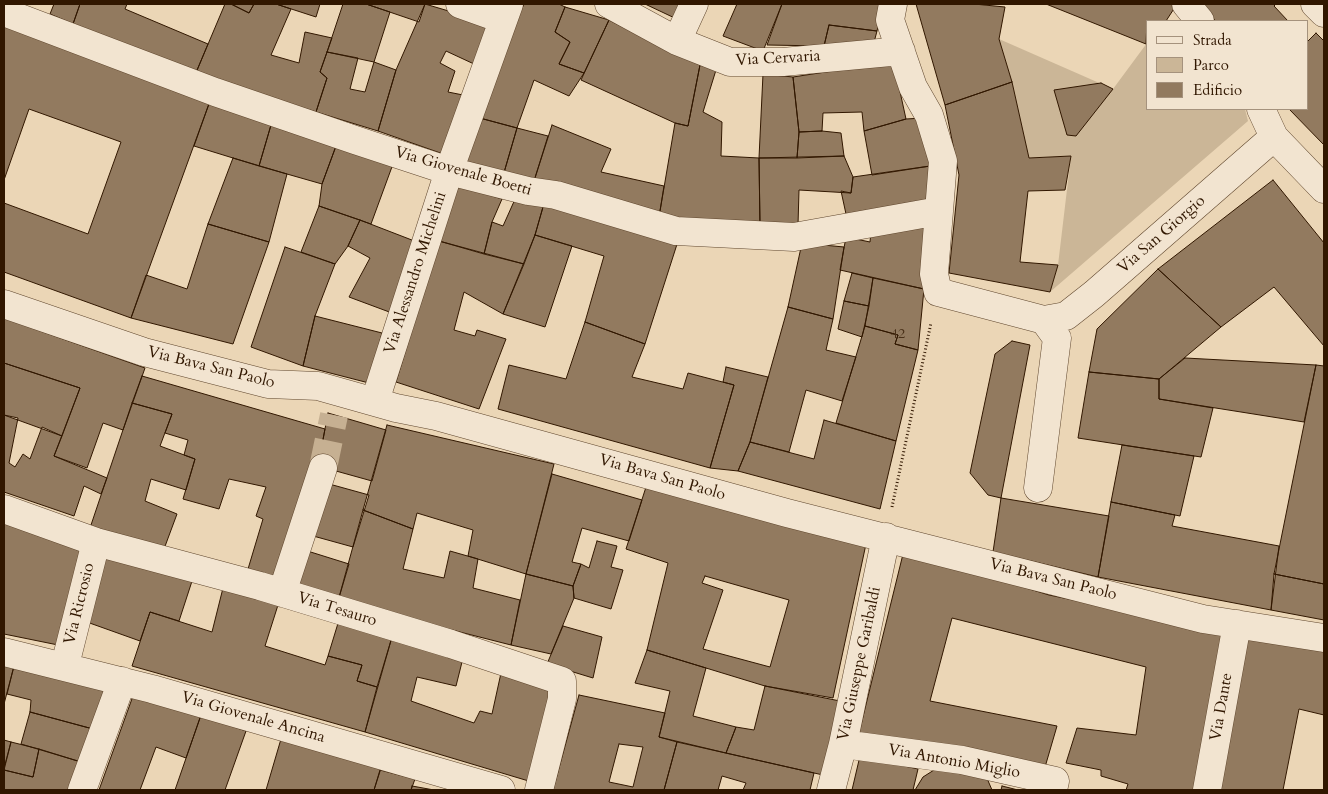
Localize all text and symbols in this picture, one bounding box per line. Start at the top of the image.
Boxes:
legend [1146,20,1308,110]
text: Strada [1193,30,1232,50]
street label: Via Cervaria [735,47,821,71]
text: Parco [1193,55,1229,75]
text: Edificio [1193,80,1242,100]
street label: Via Giovenale Boetti [392,143,534,201]
street label: Via Alessandro Michelini [381,190,451,356]
street label: Via San Giorgio [1114,192,1210,278]
house number: 42 [891,327,905,343]
street label: Via Bava San Paolo [145,343,277,393]
street label: Via Bava San Paolo [597,451,727,505]
street label: Via Bava San Paolo [987,555,1119,605]
street label: Via Ricrosio [61,561,99,647]
street label: Via Giuseppe Garibaldi [834,585,886,743]
street label: Via Tesauro [295,589,379,631]
street label: Via Dante [1207,671,1237,743]
street label: Via Giovenale Ancina [179,688,327,748]
street label: Via Antonio Miglio [886,741,1022,783]

